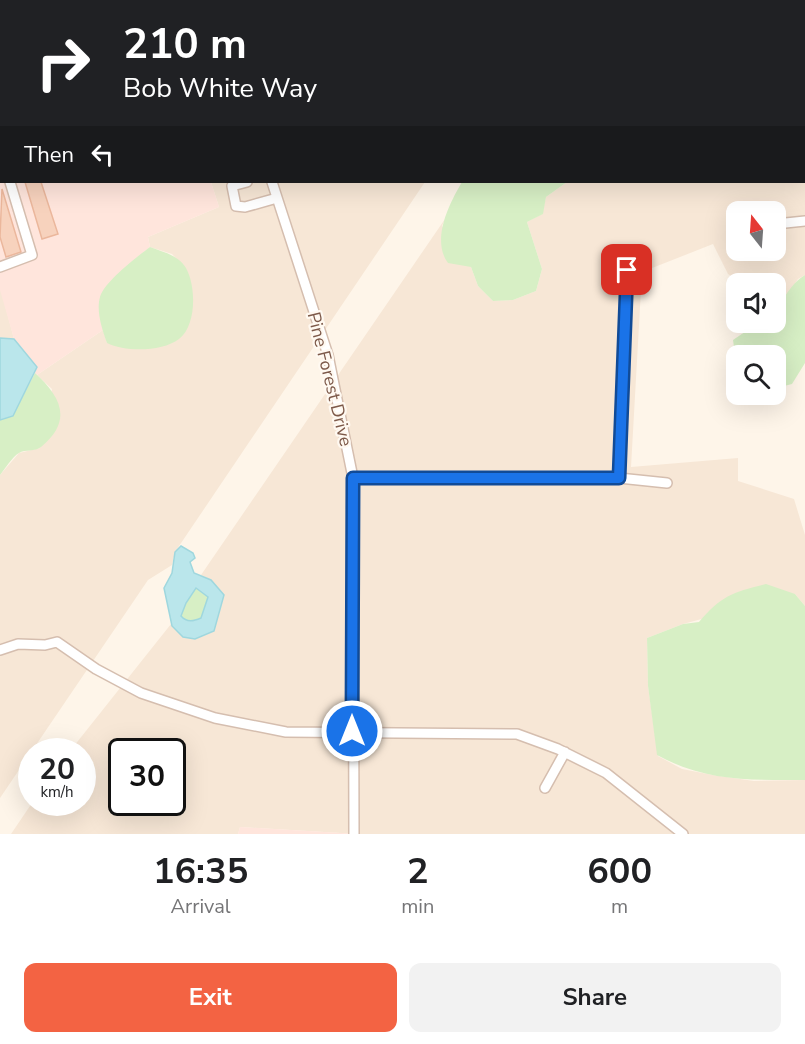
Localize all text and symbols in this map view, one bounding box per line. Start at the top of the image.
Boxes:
text: 210 m [123,16,247,73]
icon: right [24,24,102,102]
text: Bob White Way [123,70,317,107]
icon: left [86,138,119,171]
text: Then [24,140,74,170]
north arrow [726,201,786,261]
map controls [726,201,786,405]
pin [601,244,652,295]
icon: arrive [610,253,643,286]
button: sound [726,273,786,333]
street label: Pine Forest Drive [302,309,358,449]
button: search [726,345,786,405]
position arrow [320,699,384,763]
speed limit sign: 30 [108,738,186,816]
text: 20 [39,749,75,790]
text: km/h [40,782,74,802]
text: 16:35 [153,847,248,896]
text: 2 [407,847,429,896]
text: 600 [587,847,652,896]
text: Arrival [171,893,231,920]
text: min [401,893,434,920]
text: m [611,893,628,920]
button: Exit [24,963,397,1032]
button: Share [409,963,781,1032]

